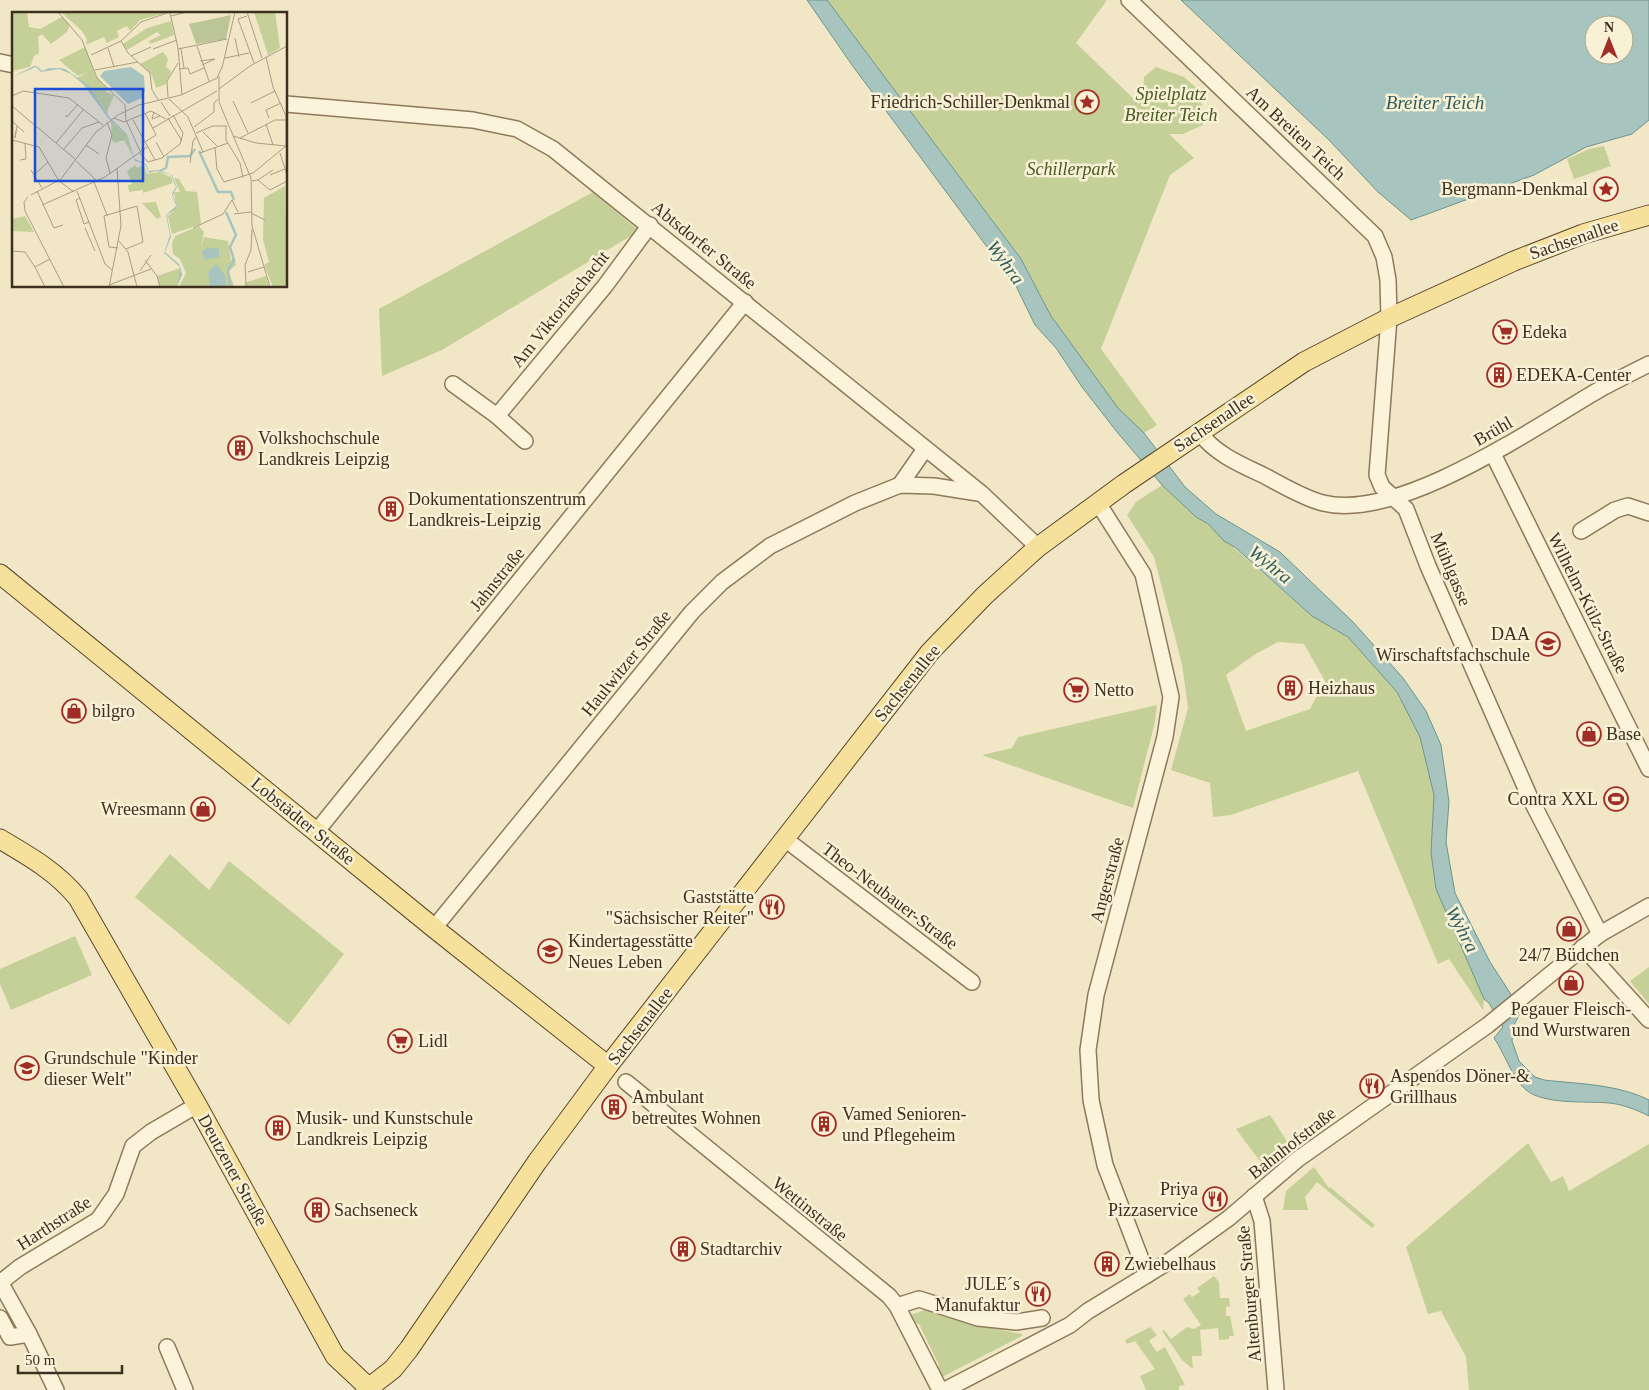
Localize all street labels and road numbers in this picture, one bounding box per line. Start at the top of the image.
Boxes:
street label: Am Breiten Teich [1242,82,1350,184]
street label: Abtsdorfer Straße [648,197,760,293]
street label: Sachsenallee [1527,214,1621,264]
street label: Am Viktoriaschacht [507,247,613,371]
street label: Sachsenallee [1170,388,1258,456]
street label: Brühl [1470,412,1516,450]
street label: Mühlgasse [1427,529,1475,609]
street label: Wilhelm-Külz-Straße [1544,529,1632,677]
street label: Jahnstraße [465,543,529,615]
street label: Haulwitzer Straße [577,606,675,720]
street label: Sachsenallee [870,641,944,725]
street label: Lobstädter Straße [247,773,359,869]
street label: Angerstraße [1086,835,1128,925]
street label: Theo-Neubauer-Straße [818,838,962,954]
street label: Sachsenallee [604,983,677,1069]
street label: Bahnhofstraße [1244,1103,1340,1183]
street label: Deutzener Straße [194,1111,272,1229]
street label: Wettinstraße [769,1173,851,1245]
street label: Harthstraße [13,1192,95,1254]
street label: Altenburger Straße [1233,1225,1265,1363]

